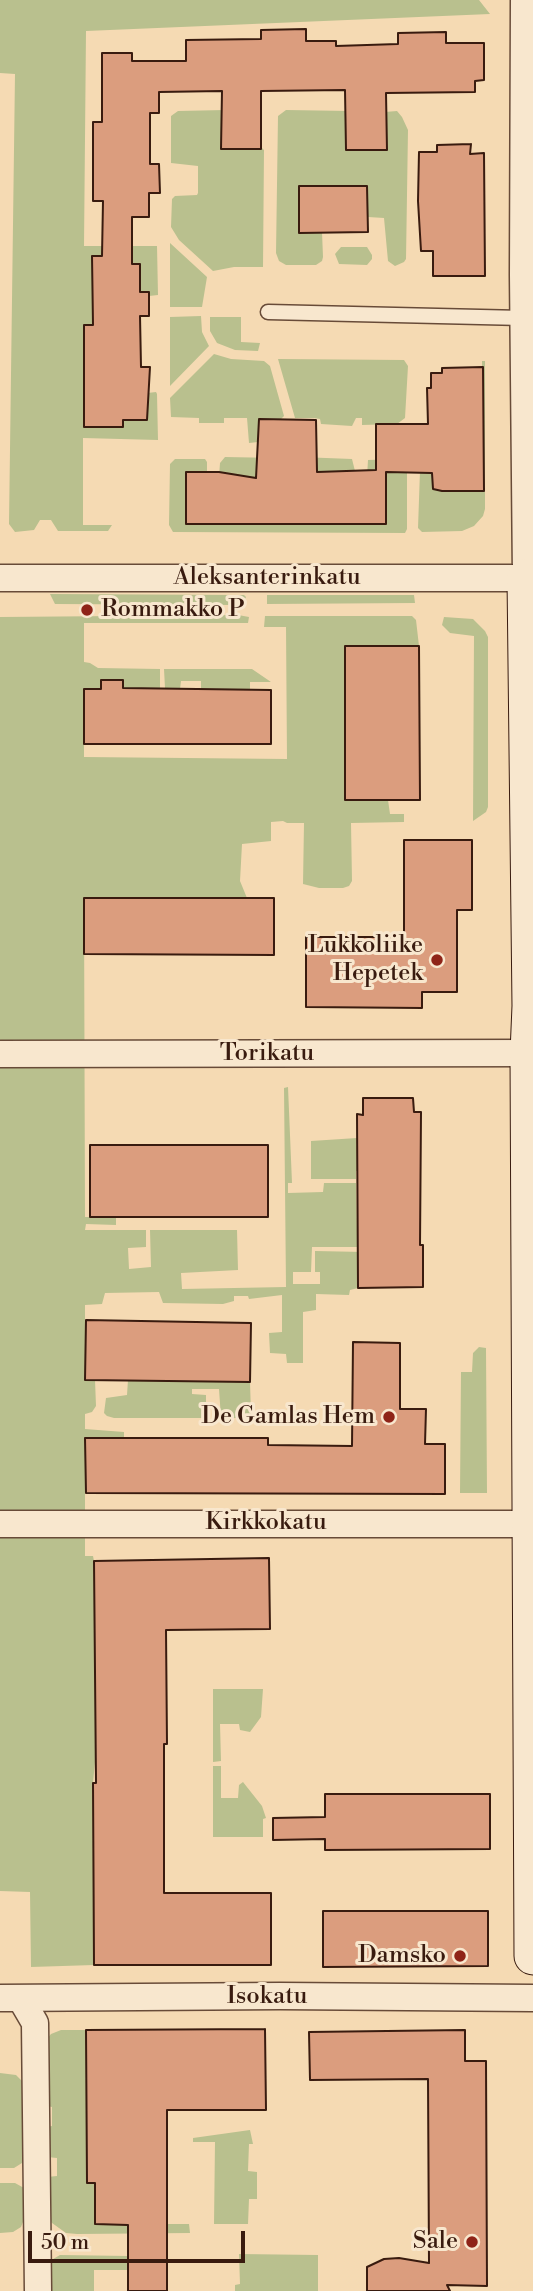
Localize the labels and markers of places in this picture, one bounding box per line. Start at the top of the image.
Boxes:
place label: Rommakko P [101,596,245,624]
marker: Rommakko P [79,602,95,618]
place label: Lukkoliike Hepetek [308,932,423,988]
marker: Lukkoliike Hepetek [429,952,445,968]
place label: De Gamlas Hem [201,1403,375,1431]
marker: De Gamlas Hem [381,1409,397,1425]
place label: Damsko [358,1942,446,1970]
marker: Damsko [452,1948,468,1964]
place label: Sale [413,2228,458,2256]
marker: Sale [464,2234,480,2250]

